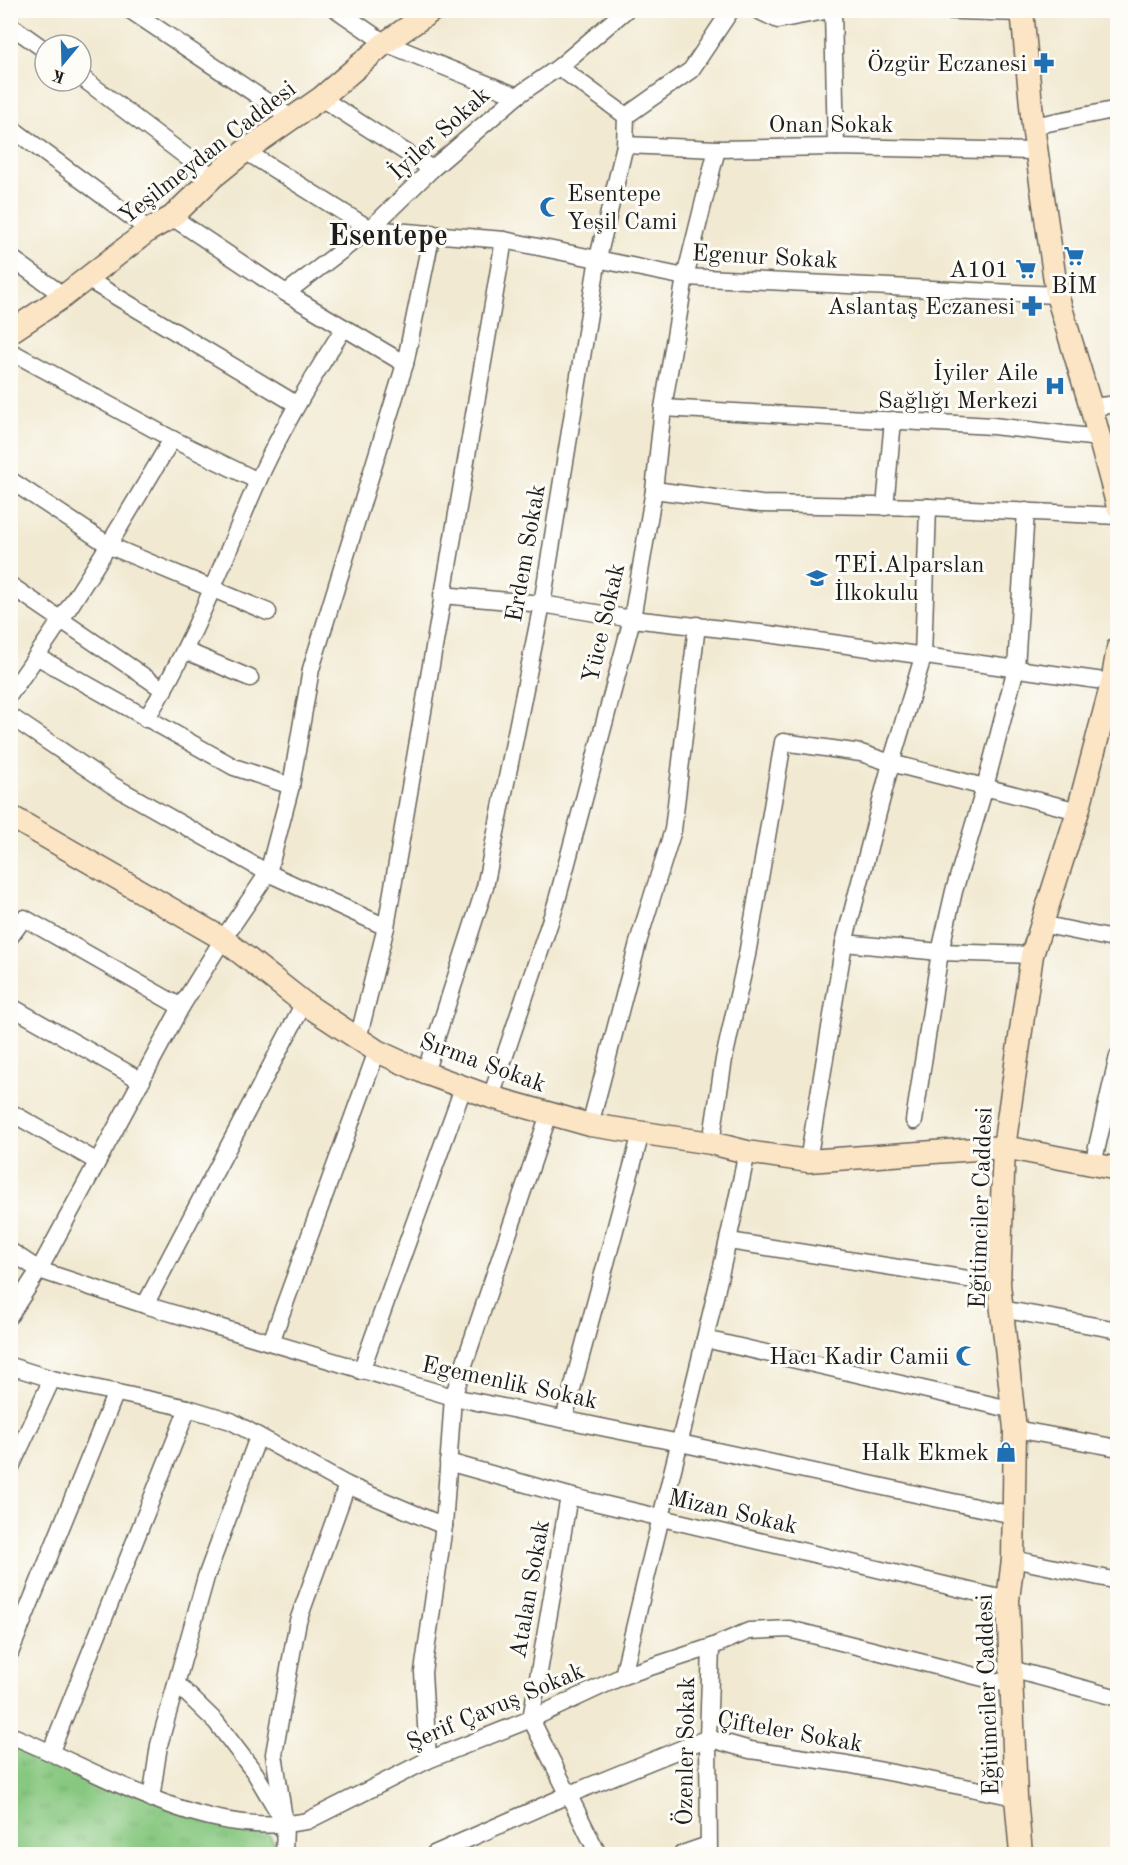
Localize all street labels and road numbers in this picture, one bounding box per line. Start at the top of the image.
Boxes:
street label: Yeşilmeydan Caddesi [115,77,301,230]
street label: İyiler Sokak [383,81,495,186]
street label: Onan Sokak [769,114,893,138]
street label: Egenur Sokak [691,242,839,274]
street label: Erdem Sokak [503,483,551,624]
street label: Yüce Sokak [580,561,630,686]
street label: Sırma Sokak [416,1030,549,1098]
street label: Eğitimciler Caddesi [966,1107,998,1309]
street label: Egemenlik Sokak [419,1354,600,1414]
street label: Mizan Sokak [665,1486,800,1540]
street label: Atalan Sokak [507,1518,555,1660]
street label: Eğitimciler Caddesi [973,1594,1005,1796]
street label: Şerif Çavuş Sokak [403,1660,588,1756]
street label: Özenler Sokak [670,1676,700,1826]
street label: Çifteler Sokak [715,1708,864,1758]

